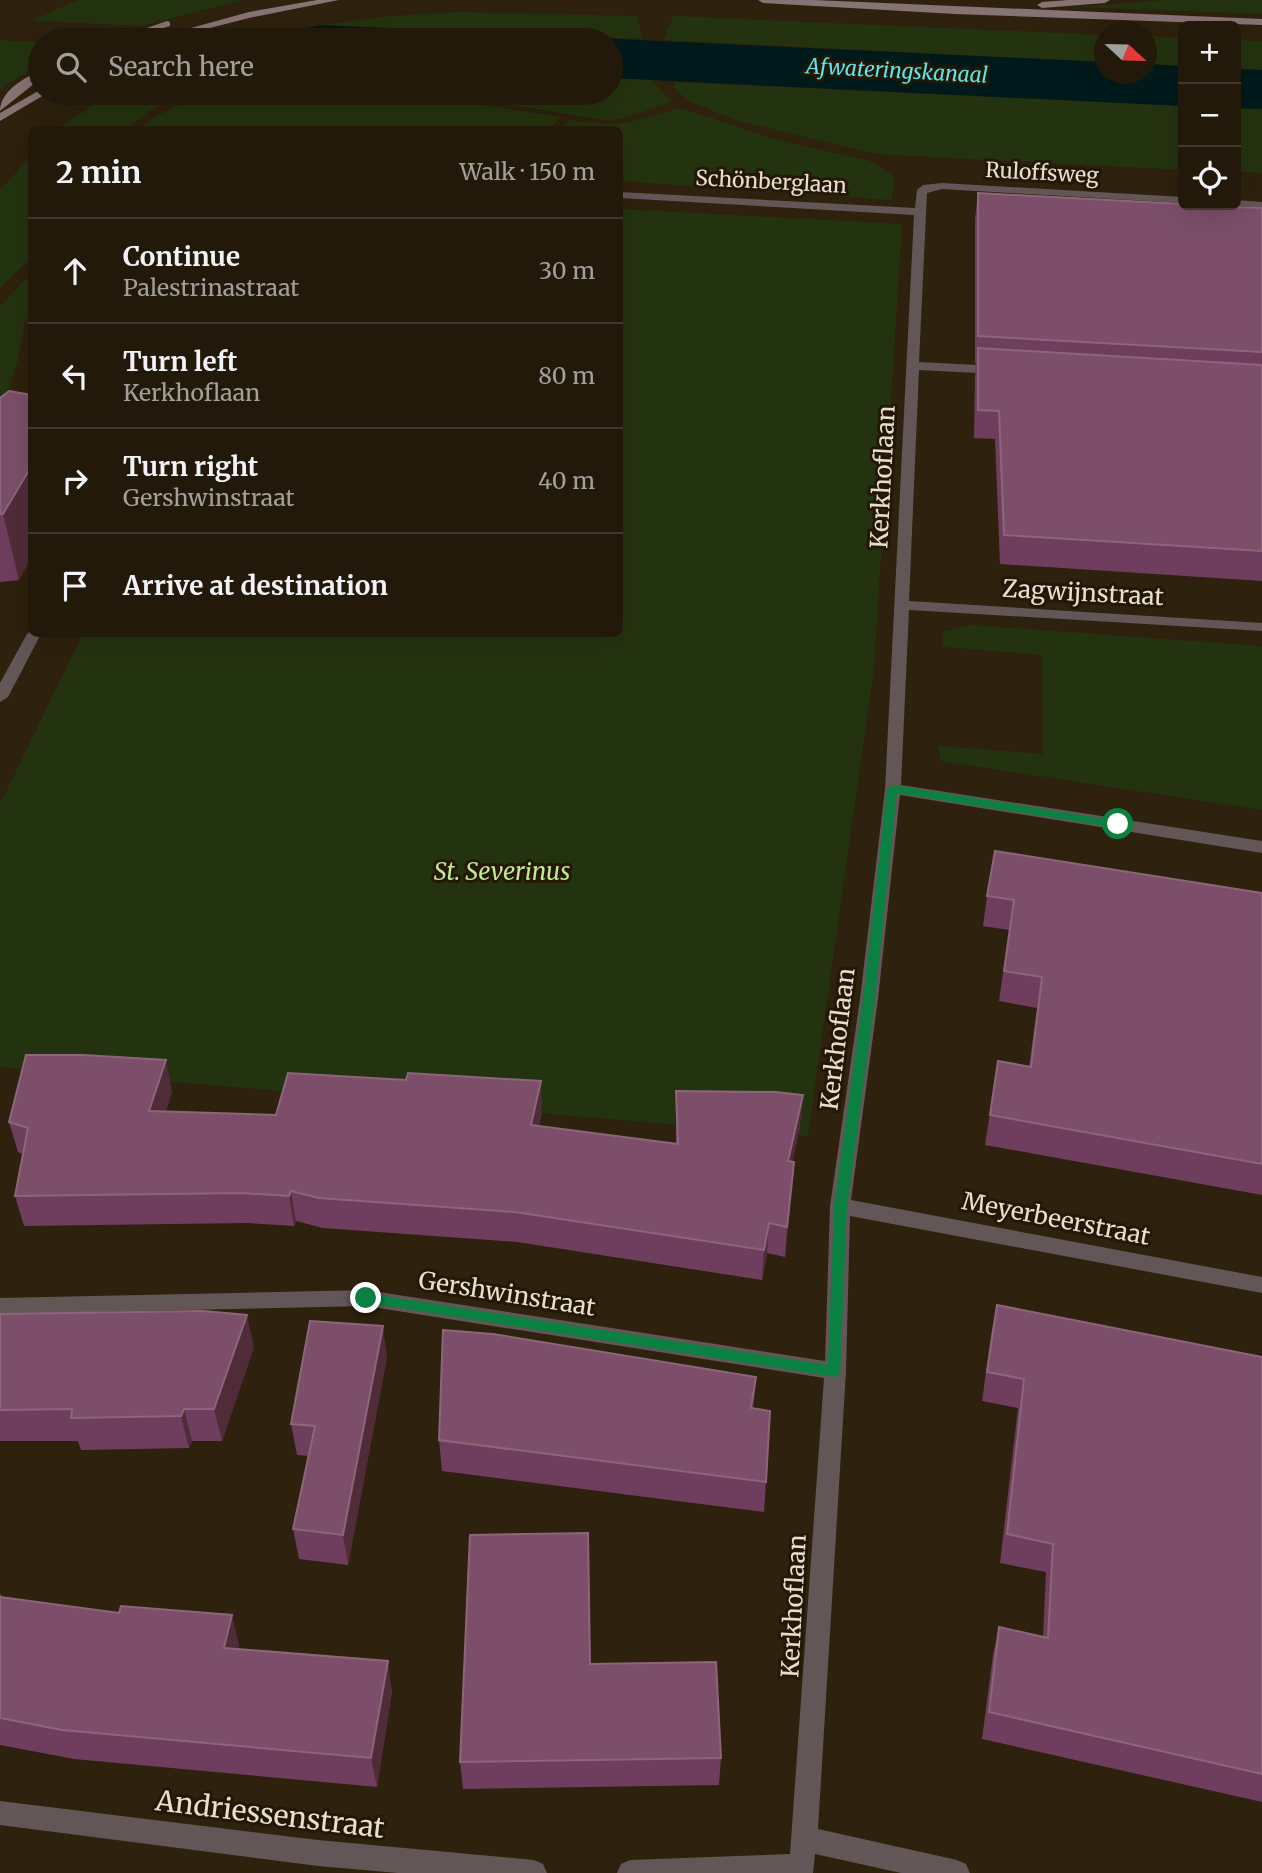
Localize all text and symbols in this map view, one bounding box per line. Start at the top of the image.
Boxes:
north arrow [1094,21,1157,84]
map controls [1178,21,1241,210]
button: + [1178,21,1241,84]
search box [28,28,623,105]
icon: search [52,48,90,86]
text: Search here [108,50,254,83]
water label: Afwateringskanaal [803,52,989,89]
button: − [1178,84,1241,147]
button: locate [1178,147,1241,210]
text: 2 min [56,153,141,191]
street label: Ruloffsweg [985,156,1100,189]
text: Walk · 150 m [459,157,595,186]
street label: Schönberglaan [695,164,848,199]
text: Continue [123,240,240,273]
icon: ahead [56,252,94,290]
text: 30 m [539,256,595,285]
text: Palestrinastraat [123,273,299,302]
text: Turn left [123,345,237,378]
icon: left [56,357,94,395]
text: 80 m [538,361,595,390]
text: Kerkhoflaan [123,378,260,407]
street label: Kerkhoflaan [863,405,902,549]
text: Turn right [123,450,258,483]
icon: right [56,462,94,500]
text: 40 m [538,466,595,495]
text: Gershwinstraat [123,483,294,512]
icon: arrive [56,567,94,605]
text: Arrive at destination [123,569,388,602]
street label: Zagwijnstraat [1001,573,1165,612]
route start [1102,808,1133,839]
park label: St. Severinus [434,856,570,887]
street label: Kerkhoflaan [813,966,862,1112]
street label: Meyerbeerstraat [960,1185,1153,1252]
street label: Gershwinstraat [416,1264,598,1323]
route end [350,1282,381,1313]
street label: Kerkhoflaan [774,1534,813,1678]
street label: Andriessenstraat [152,1782,387,1846]

